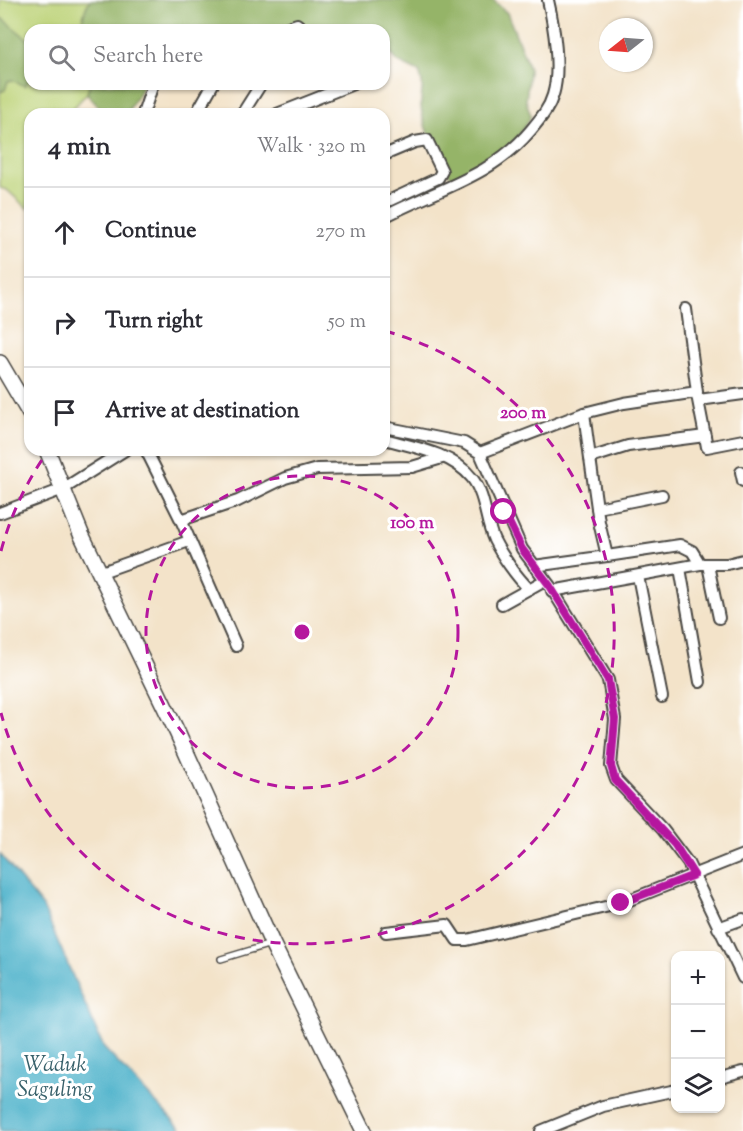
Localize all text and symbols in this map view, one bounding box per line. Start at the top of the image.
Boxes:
north arrow [599,18,653,72]
search box [24,24,390,90]
icon: search [45,41,78,74]
text: Search here [93,41,203,73]
text: 4 min [48,129,111,166]
text: Walk · 320 m [257,133,366,162]
icon: ahead [48,216,81,249]
text: Continue [105,216,196,248]
text: 270 m [316,218,366,247]
icon: right [48,306,81,339]
text: Turn right [105,306,202,338]
text: 50 m [328,308,366,337]
icon: arrive [48,396,81,429]
text: Arrive at destination [105,396,300,428]
text: 200 m [500,401,546,427]
route start [490,498,516,524]
text: 100 m [390,511,434,537]
centre of rings [292,622,312,642]
route end [607,889,633,915]
map controls [671,951,725,1113]
button: + [671,951,725,1005]
button: − [671,1005,725,1059]
water label: Waduk Saguling [17,1050,93,1107]
button: layers [671,1059,725,1113]

